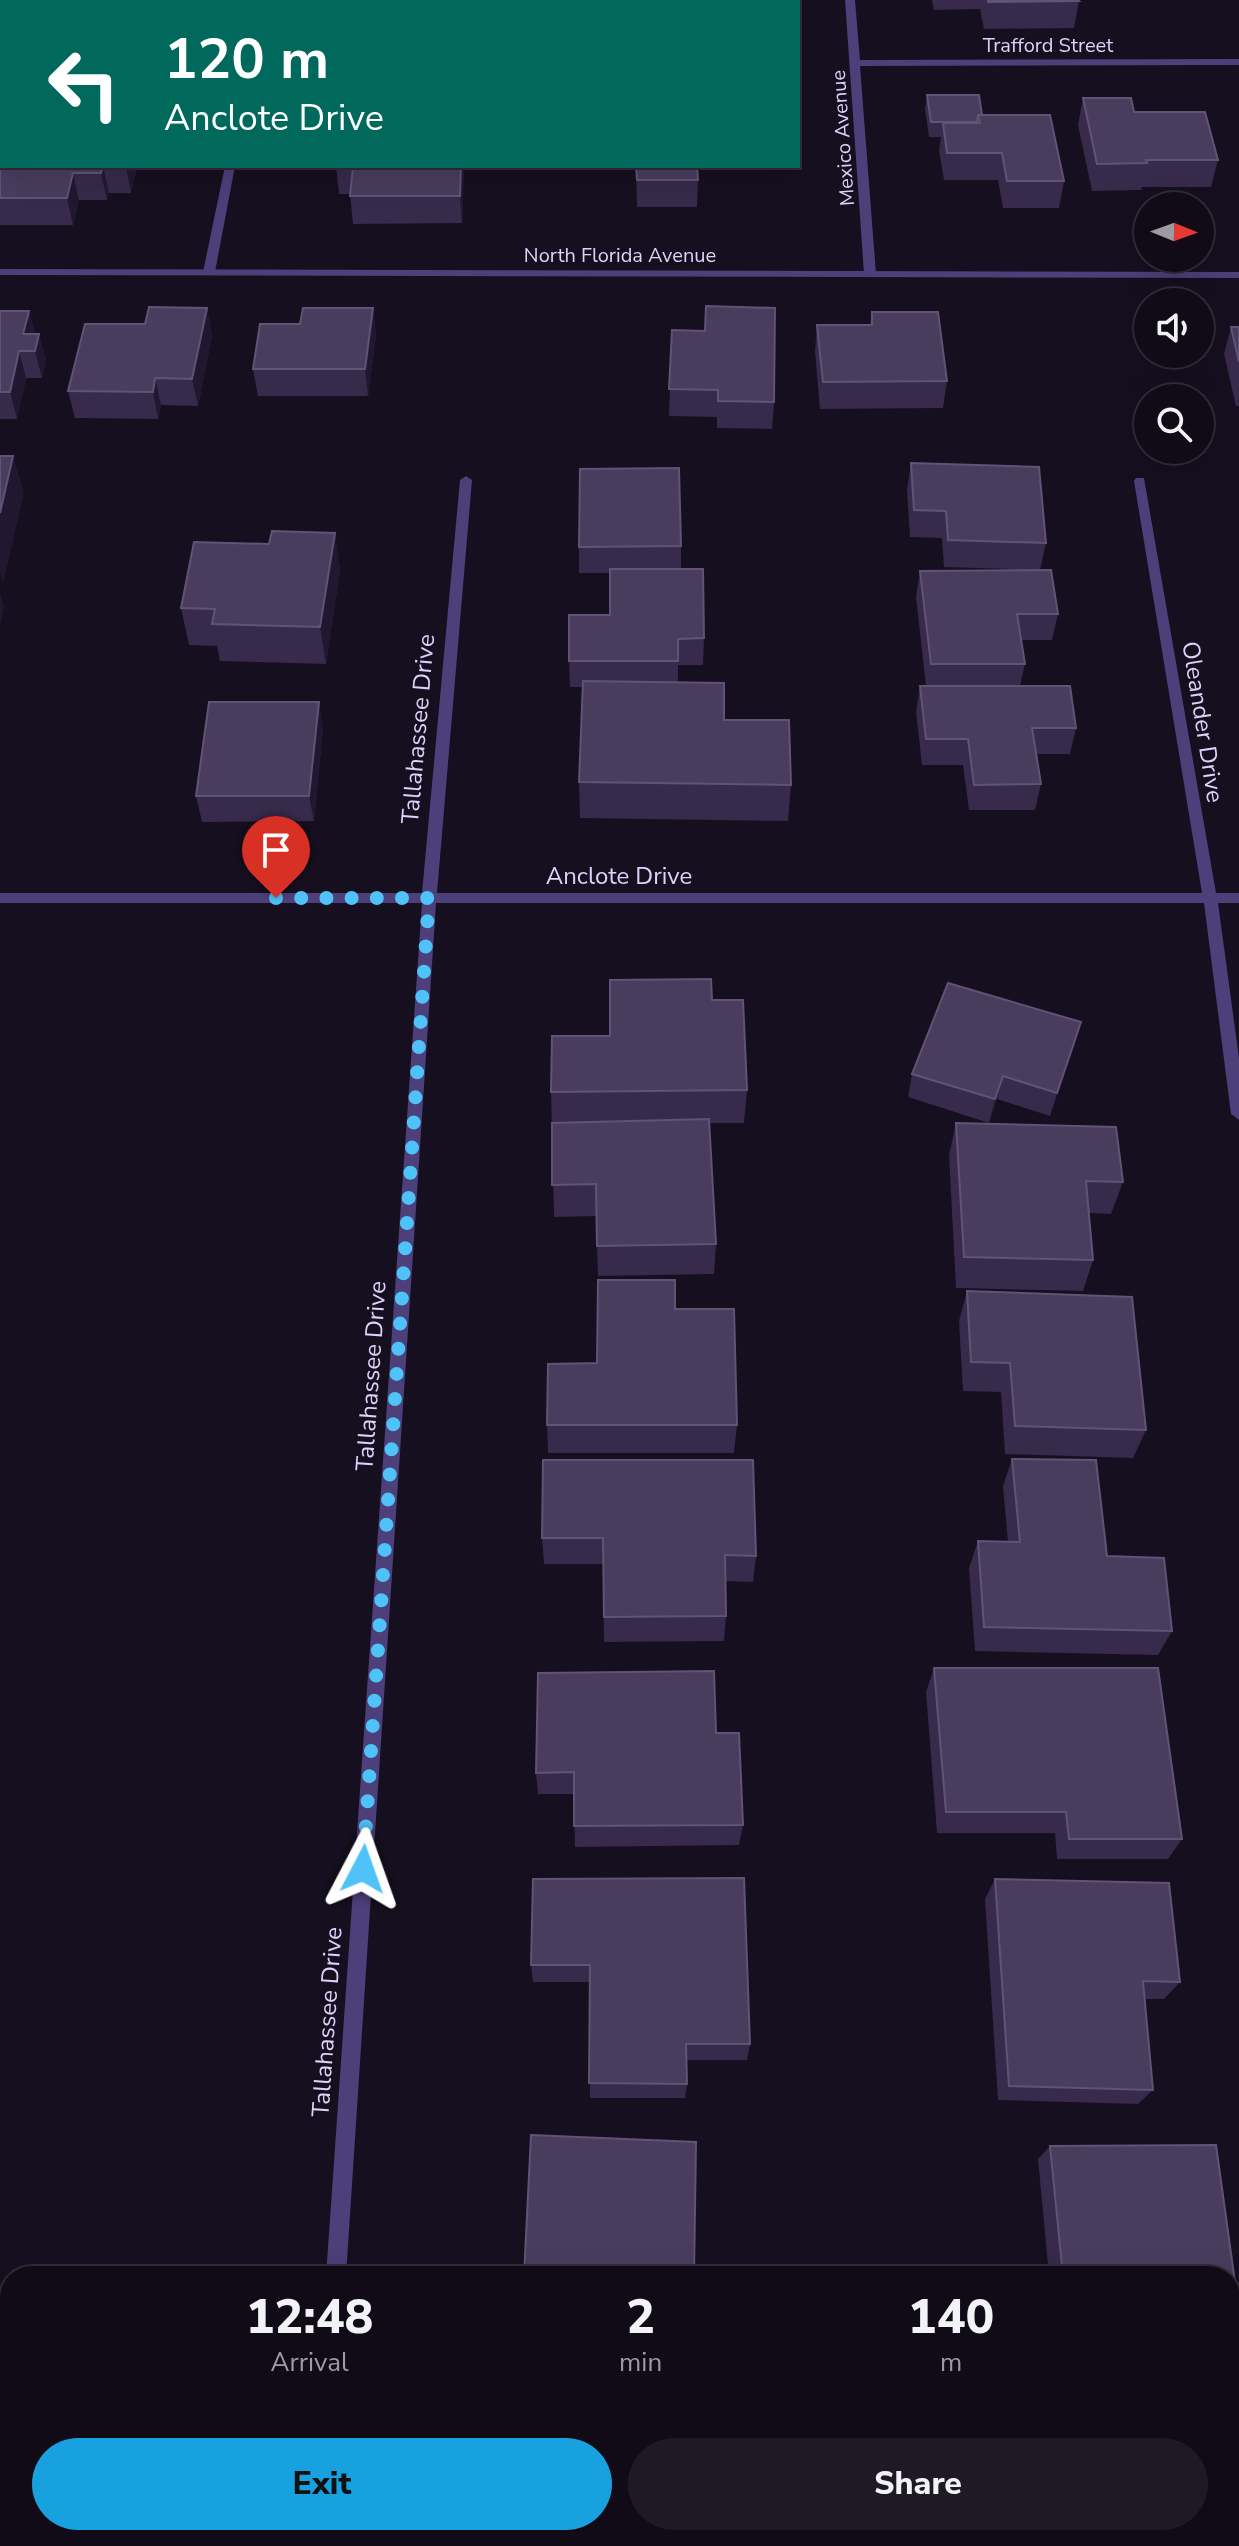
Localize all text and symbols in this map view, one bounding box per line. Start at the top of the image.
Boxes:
text: 120 m [164,21,329,98]
icon: left [32,32,136,136]
street label: Trafford Street [983,32,1114,59]
street label: Mexico Avenue [825,69,861,207]
text: Anclote Drive [164,94,384,143]
north arrow [1134,192,1214,272]
map controls [1134,192,1214,464]
street label: North Florida Avenue [524,242,716,269]
button: sound [1134,288,1214,368]
button: search [1134,384,1214,464]
street label: Tallahassee Drive [394,633,442,825]
street label: Oleander Drive [1174,639,1232,805]
pin [242,816,310,898]
icon: arrive [254,828,298,872]
street label: Anclote Drive [546,860,692,892]
street label: Tallahassee Drive [348,1280,394,1472]
position arrow [321,1827,405,1911]
street label: Tallahassee Drive [304,1926,350,2118]
text: 12:48 [246,2284,373,2350]
text: 2 [626,2284,655,2350]
text: 140 [908,2284,994,2350]
text: Arrival [270,2345,349,2380]
text: min [619,2345,662,2380]
text: m [940,2345,962,2380]
button: Exit [32,2438,612,2530]
button: Share [628,2438,1208,2530]

